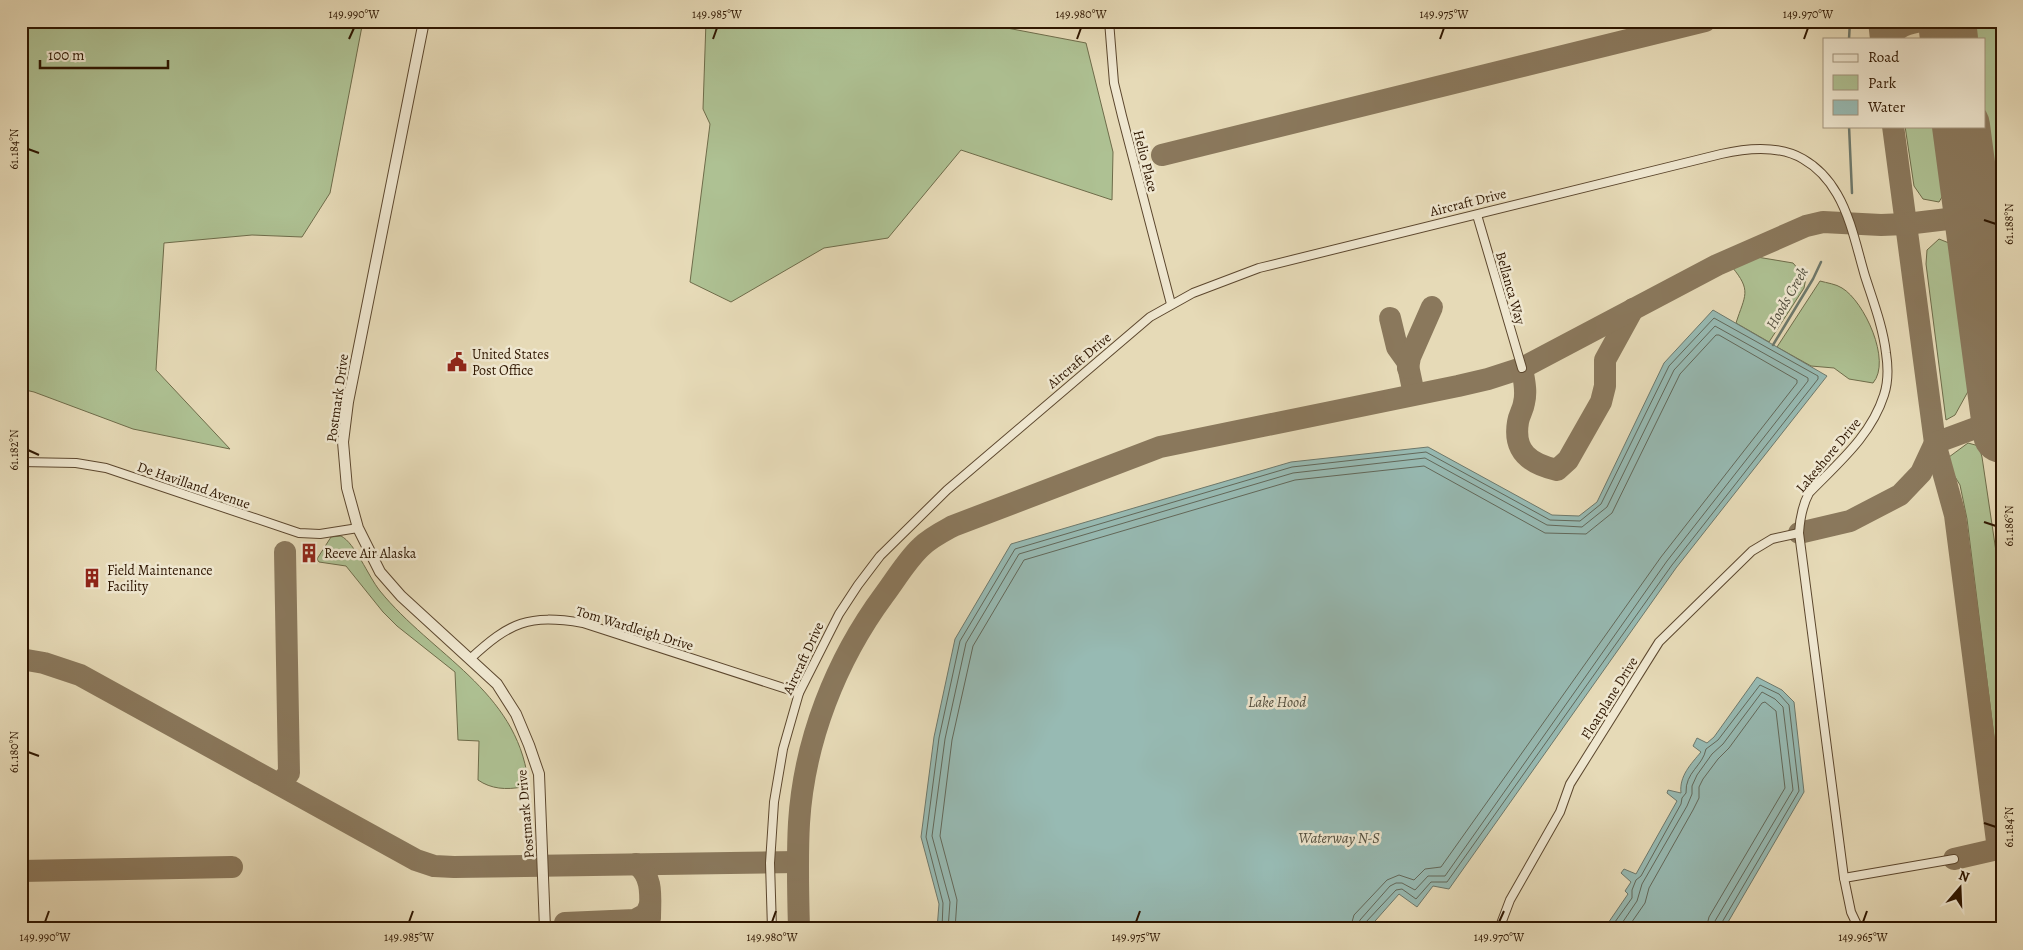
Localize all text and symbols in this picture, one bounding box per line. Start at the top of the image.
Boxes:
text: 149.990°W [329,6,380,22]
text: 149.985°W [692,6,743,22]
text: 149.980°W [1055,6,1107,22]
text: 149.975°W [1419,6,1469,22]
text: 149.970°W [1783,6,1834,22]
scale bar [40,38,168,70]
legend [1823,38,1986,128]
text: 100 m [48,45,85,65]
text: Road [1868,47,1900,67]
text: Park [1868,73,1897,93]
text: Water [1867,97,1905,117]
text: 61.184°N [6,128,22,169]
street label: Helio Place [1129,128,1162,194]
street label: Aircraft Drive [1427,184,1508,221]
text: 61.188°N [2001,203,2017,245]
street label: Bellanca Way [1491,249,1530,328]
water label: Hoods Creek [1761,263,1813,333]
street label: Aircraft Drive [1043,328,1115,393]
place label: United States Post Office [472,345,549,380]
public building icon: United States Post Office [446,351,468,373]
street label: Postmark Drive [322,353,353,443]
street label: Lakeshore Drive [1791,414,1865,497]
text: 61.182°N [6,429,22,471]
street label: De Havilland Avenue [135,457,253,514]
text: 61.186°N [2001,505,2017,547]
building icon: Reeve Air Alaska [298,542,320,564]
place label: Reeve Air Alaska [324,544,417,563]
place label: Field Maintenance Facility [107,561,212,596]
building icon: Field Maintenance Facility [81,567,103,589]
street label: Tom Wardleigh Drive [574,602,696,655]
street label: Aircraft Drive [778,619,829,699]
street label: Floatplane Drive [1576,653,1642,743]
water label: Lake Hood [1248,692,1306,712]
text: 61.180°N [6,731,22,773]
street label: Postmark Drive [512,769,539,859]
text: 61.184°N [2001,806,2017,847]
water label: Waterway N-S [1298,828,1380,848]
north arrow [1936,862,1986,912]
text: N [1956,866,1972,887]
text: 149.990°W [20,929,71,945]
text: 149.985°W [384,929,435,945]
text: 149.980°W [746,929,798,945]
text: 149.975°W [1111,929,1161,945]
text: 149.970°W [1474,929,1525,945]
text: 149.965°W [1838,929,1889,945]

